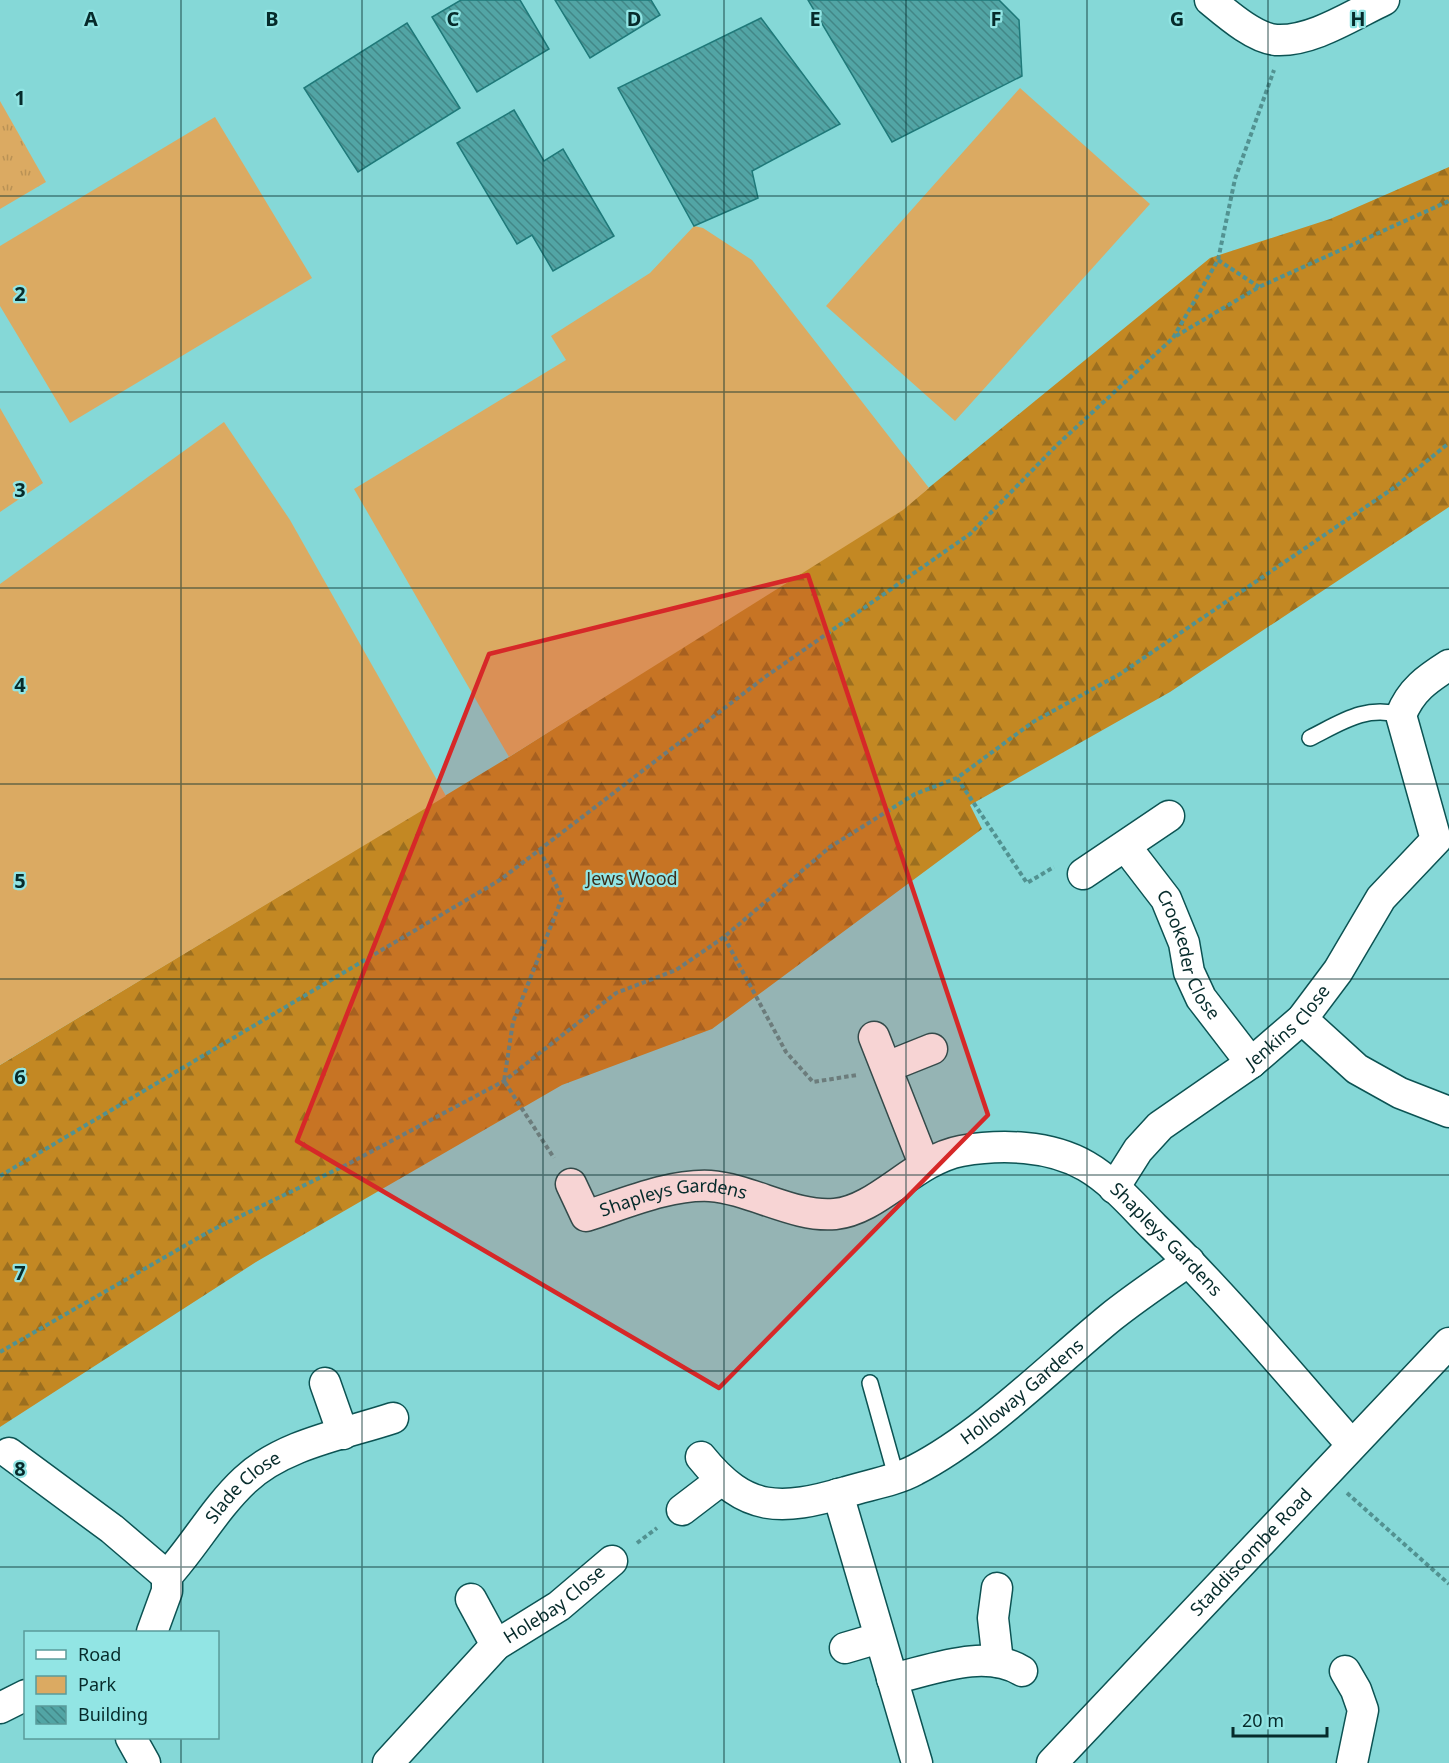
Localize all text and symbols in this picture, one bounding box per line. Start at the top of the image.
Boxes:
text: A [84,5,98,32]
text: B [265,5,279,32]
text: C [447,5,460,32]
text: D [627,5,641,32]
text: E [809,5,821,32]
text: F [991,5,1001,32]
text: G [1170,5,1184,32]
text: H [1350,5,1366,32]
text: 1 [14,84,26,111]
text: 2 [14,280,26,307]
text: 3 [14,476,26,503]
text: 4 [14,671,26,698]
park label: Jews Wood [584,866,678,890]
text: 5 [14,867,26,894]
street label: Crookeder Close [1152,884,1226,1024]
street label: Jenkins Close [1239,979,1335,1075]
text: 6 [14,1063,26,1090]
street label: Shapleys Gardens [596,1173,750,1222]
street label: Shapleys Gardens [1106,1177,1228,1301]
text: 7 [14,1259,26,1286]
street label: Holloway Gardens [955,1333,1088,1449]
street label: Slade Close [199,1445,284,1528]
text: 8 [14,1455,26,1482]
street label: Staddiscombe Road [1184,1482,1317,1621]
street label: Holebay Close [499,1559,609,1648]
legend [24,1631,219,1739]
text: Road [78,1642,121,1666]
text: Park [78,1672,116,1696]
scale bar [1233,1700,1328,1738]
text: Building [78,1702,148,1726]
text: 20 m [1242,1708,1284,1732]

